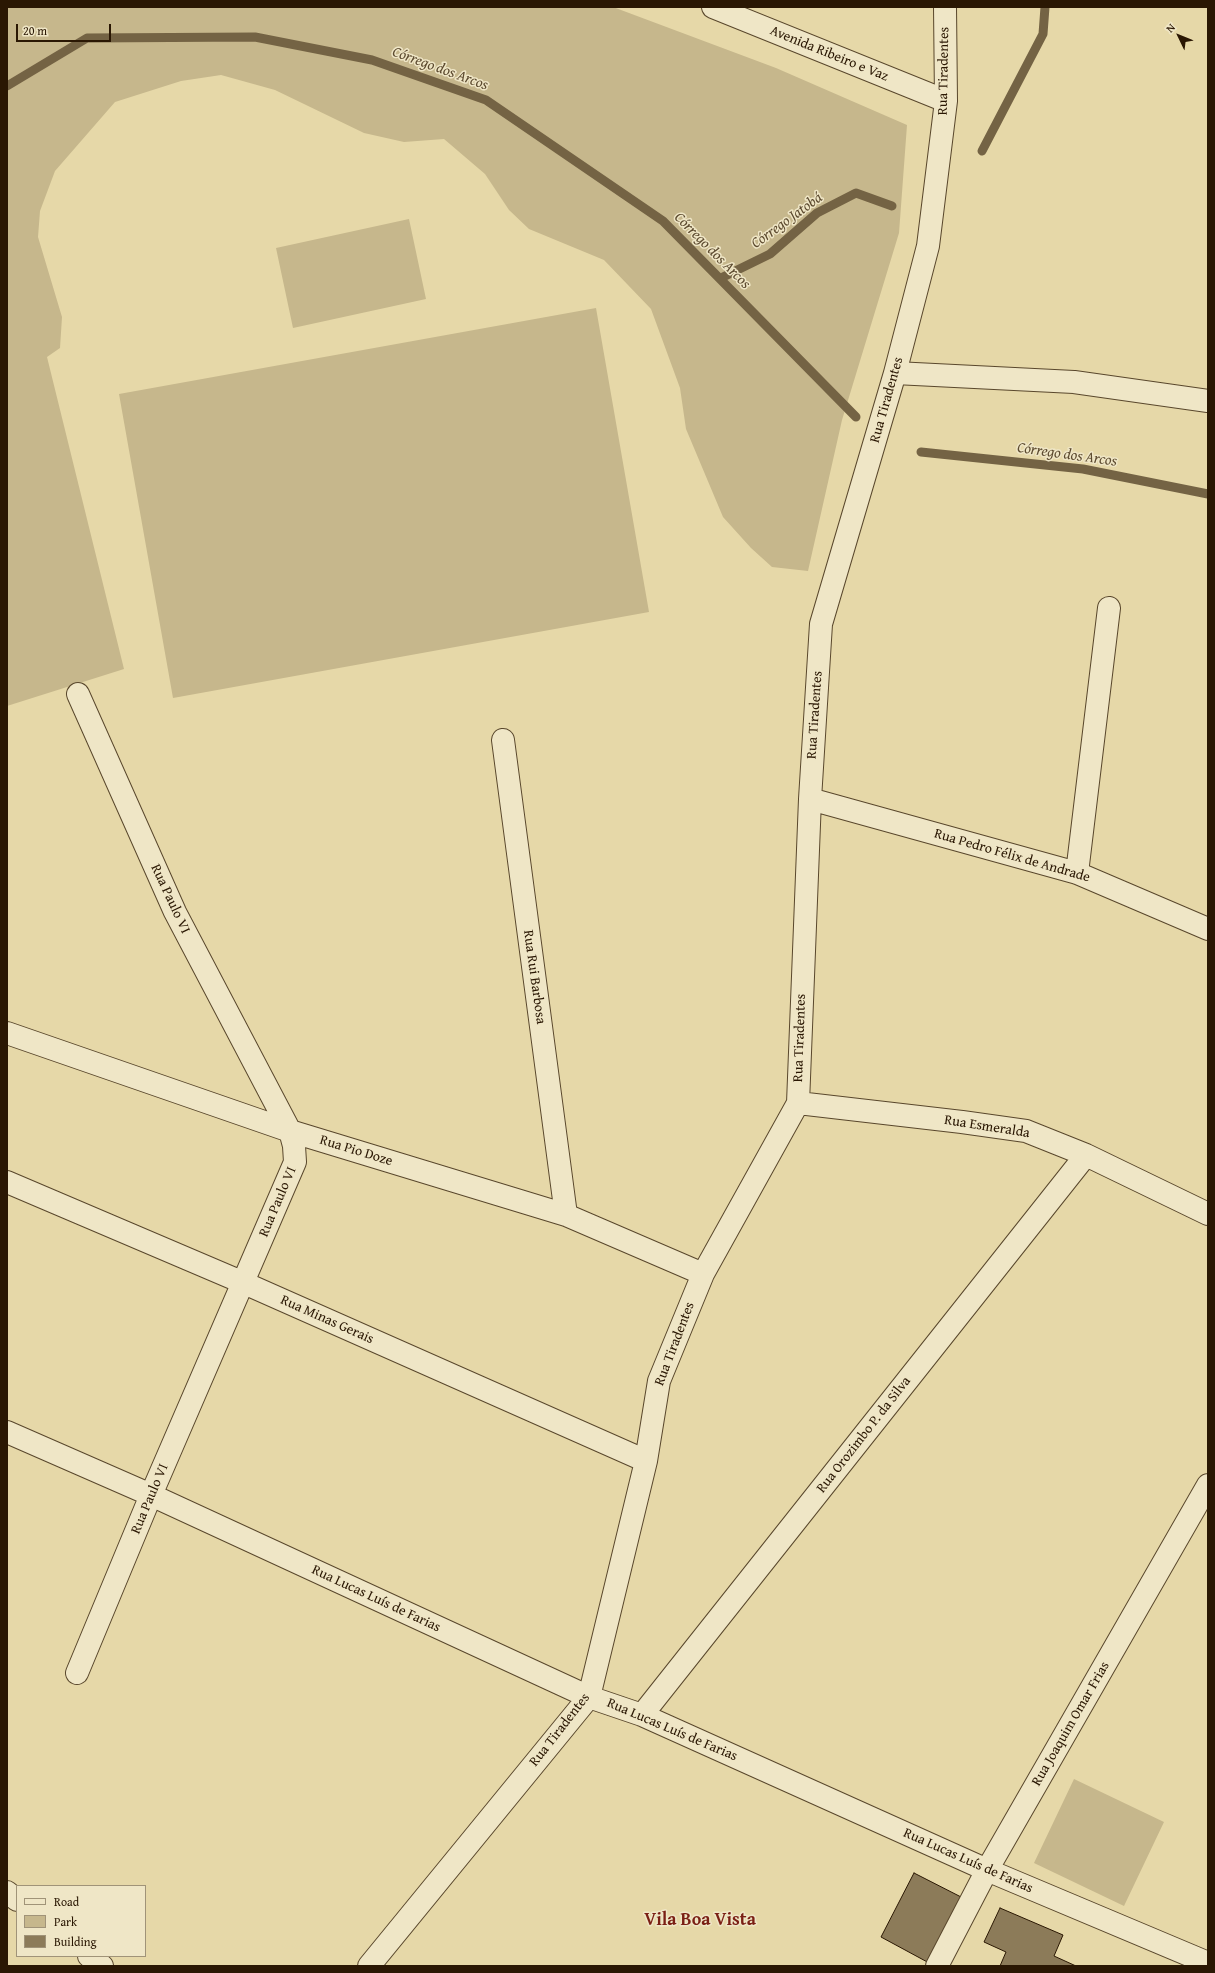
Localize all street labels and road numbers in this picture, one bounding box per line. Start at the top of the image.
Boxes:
street label: Avenida Ribeiro e Vaz [767,23,891,85]
street label: Rua Tiradentes [935,27,953,115]
street label: Rua Tiradentes [867,355,907,445]
street label: Rua Tiradentes [804,670,826,760]
street label: Rua Pedro Félix de Andrade [932,826,1092,886]
street label: Rua Paulo VI [147,862,193,936]
street label: Rua Rui Barbosa [519,929,549,1025]
street label: Rua Tiradentes [790,994,810,1082]
street label: Rua Esmeralda [943,1112,1031,1142]
street label: Rua Pio Doze [318,1132,394,1170]
street label: Rua Paulo VI [256,1164,300,1240]
street label: Rua Minas Gerais [278,1292,376,1348]
street label: Rua Tiradentes [651,1300,699,1388]
street label: Rua Orozimbo P. da Silva [813,1373,915,1497]
street label: Rua Paulo VI [128,1461,172,1537]
street label: Rua Lucas Luís de Farias [309,1562,443,1636]
street label: Rua Joaquim Omar Frias [1028,1659,1114,1789]
street label: Rua Tiradentes [526,1690,594,1770]
street label: Rua Lucas Luís de Farias [604,1695,740,1765]
street label: Rua Lucas Luís de Farias [901,1825,1035,1897]

